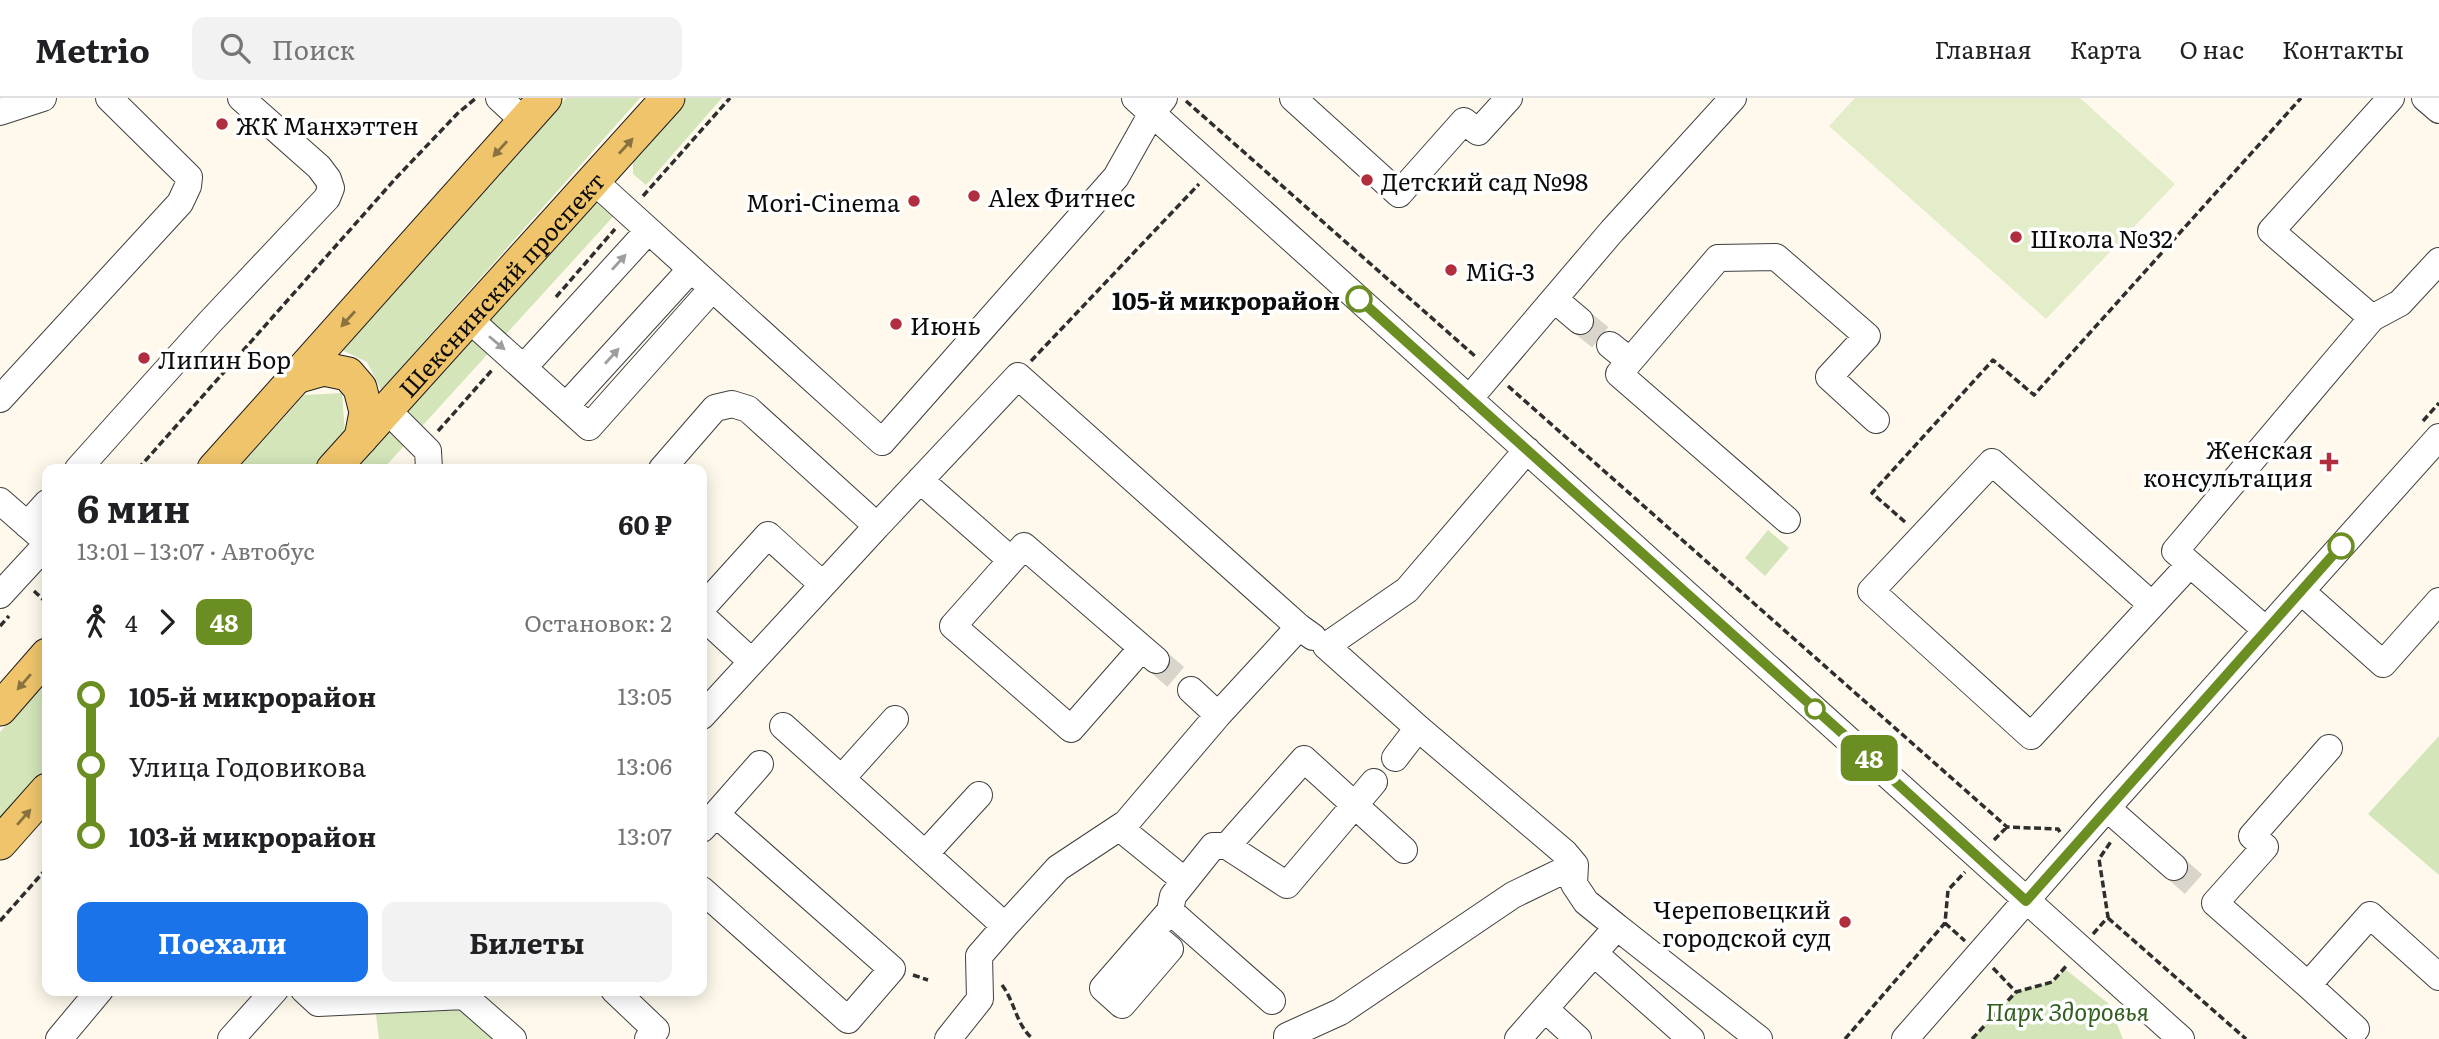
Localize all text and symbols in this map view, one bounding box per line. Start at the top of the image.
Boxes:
search box [192,17,682,80]
text: Metrio [35,24,150,73]
icon: search [216,29,254,67]
text: Поиск [272,29,355,68]
text: Главная [1934,31,2032,66]
text: Карта [2070,31,2142,66]
text: О нас [2180,31,2244,66]
text: Контакты [2282,31,2404,66]
place label: ЖК Манхэттен [236,107,419,142]
marker: ЖК Манхэттен [214,116,230,132]
one-way arrow [618,137,634,155]
one-way arrow [492,140,508,157]
street label: Шекснинский проспект [389,163,612,404]
place label: Детский сад №98 [1381,163,1588,198]
marker: Детский сад №98 [1359,172,1375,188]
place label: Alex Фитнес [988,179,1135,214]
place label: Mori-Cinema [746,184,900,219]
marker: Alex Фитнес [966,188,982,204]
marker: Mori-Cinema [906,193,922,209]
place label: Школа №32 [2030,220,2173,255]
marker: Школа №32 [2008,229,2024,245]
one-way arrow [611,253,627,271]
place label: MiG-3 [1465,253,1535,288]
marker: MiG-3 [1443,262,1459,278]
place label: 105-й микрорайон [1112,282,1340,317]
marker: 105-й микрорайон [1346,286,1372,312]
place label: Июнь [910,307,981,342]
one-way arrow [340,310,356,328]
marker: Июнь [888,316,904,332]
one-way arrow [488,335,505,350]
place label: Липин Бор [158,341,291,376]
one-way arrow [604,347,620,365]
marker: Липин Бор [136,350,152,366]
place label: Женская консультация [2143,431,2313,494]
marker: Женская консультация [2319,452,2339,472]
text: 6 мин [77,478,190,535]
text: 60 ₽ [618,504,672,543]
text: 13:01 – 13:07 · Автобус [77,533,315,567]
unlabelled marker [2328,533,2354,559]
icon: walk [77,603,115,641]
icon: forward [148,603,186,641]
text: 48 [210,604,238,639]
text: 4 [125,605,138,639]
text: Остановок: 2 [524,605,672,639]
one-way arrow [16,673,32,691]
text: 105-й микрорайон [129,676,376,715]
text: 13:05 [618,678,672,712]
unlabelled marker [1805,699,1825,719]
line badge: 48 [1838,735,1900,781]
text: 48 [1855,740,1883,775]
text: Улица Годовикова [129,746,366,785]
text: 13:06 [617,748,672,782]
one-way arrow [16,808,31,825]
text: 103-й микрорайон [129,816,376,855]
text: 13:07 [618,818,672,852]
place label: Череповецкий городской суд [1653,891,1831,954]
button: Поехали [77,902,368,982]
button: Билеты [382,902,672,982]
marker: Череповецкий городской суд [1837,914,1853,930]
park label: Парк Здоровья [1985,993,2149,1028]

